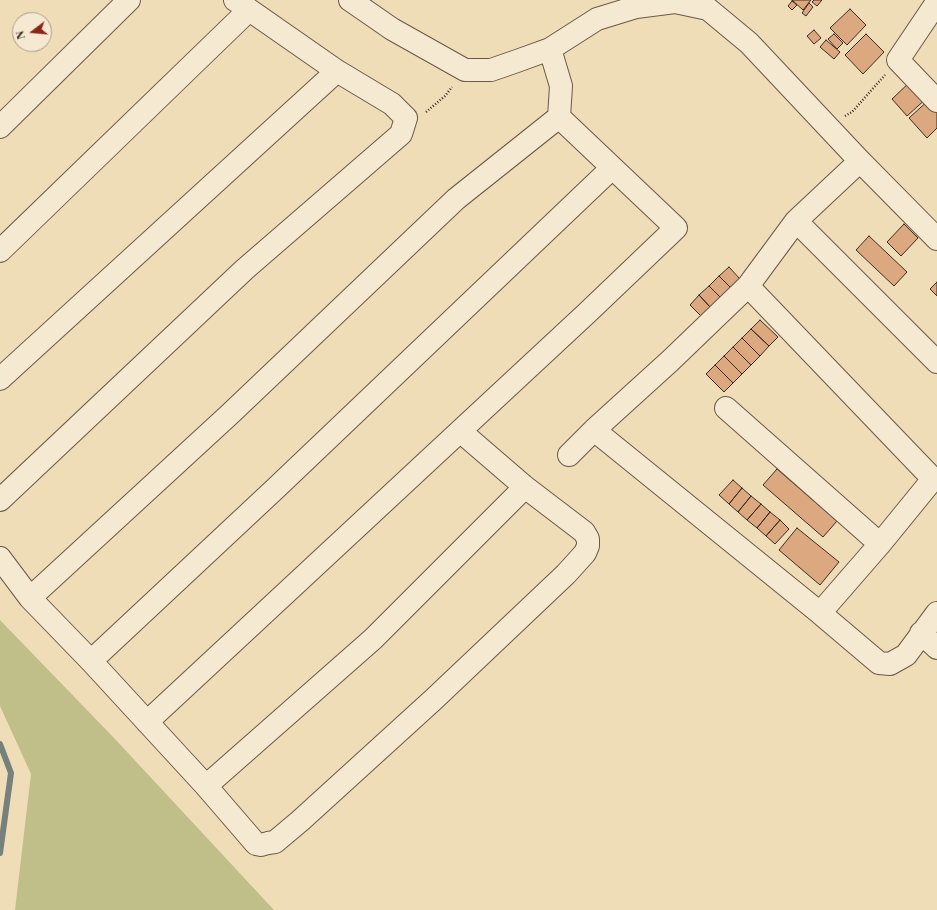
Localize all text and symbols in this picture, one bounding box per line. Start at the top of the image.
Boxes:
north arrow [12,12,52,52]
text: N [13,29,29,41]

